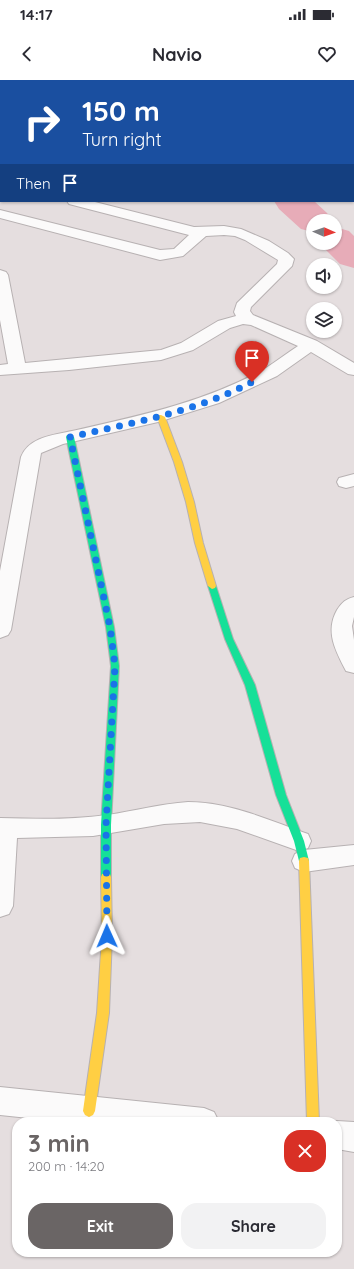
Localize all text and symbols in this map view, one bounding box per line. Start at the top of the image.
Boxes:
text: 14:17 [20,5,53,24]
icon: back [16,43,38,65]
text: Navio [152,43,202,66]
icon: heart [316,43,338,65]
text: 150 m [82,93,160,128]
icon: right [16,96,68,148]
text: Turn right [82,128,162,151]
icon: arrive [59,172,81,194]
text: Then [16,174,51,193]
north arrow [306,214,342,250]
map controls [306,214,342,338]
button: sound [306,258,342,294]
button: layers [306,302,342,338]
pin [235,341,269,382]
icon: arrive [241,347,263,369]
position arrow [86,915,128,957]
text: 3 min [28,1128,90,1158]
button: close [284,1130,326,1172]
text: 200 m · 14:20 [28,1158,105,1174]
button: Exit [28,1203,173,1249]
button: Share [181,1203,326,1249]

